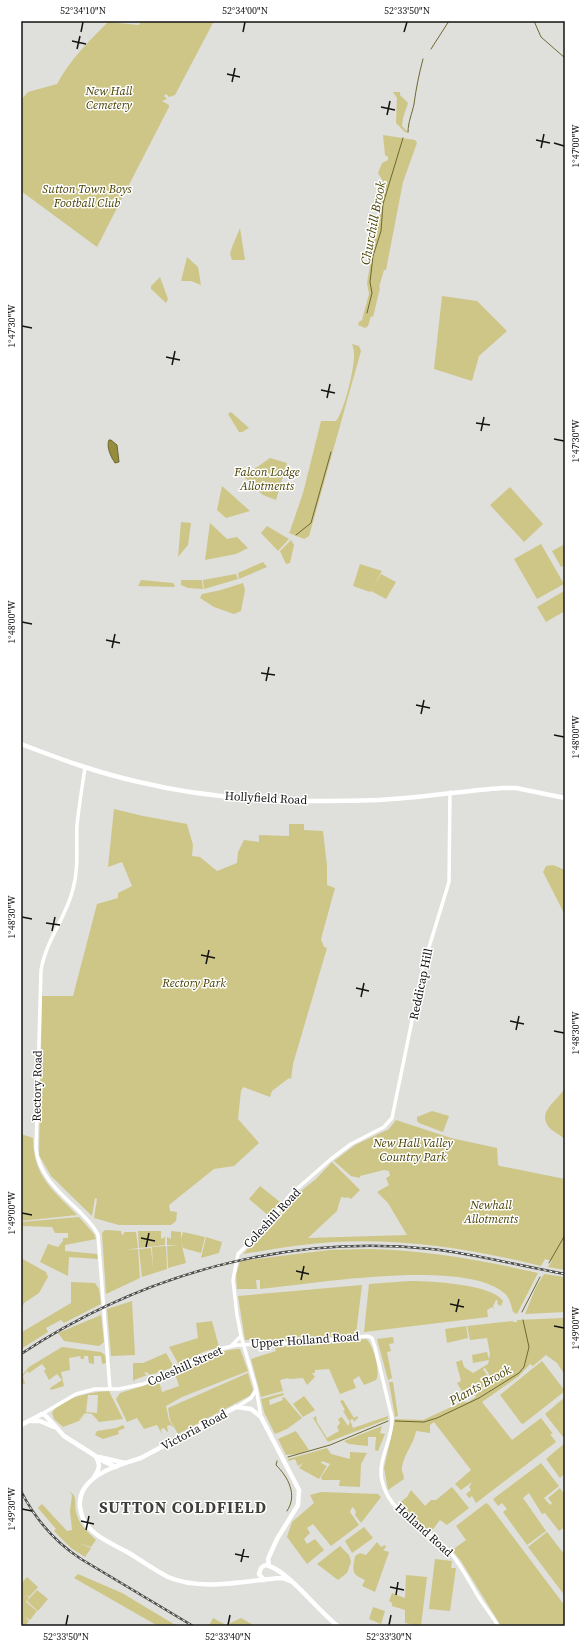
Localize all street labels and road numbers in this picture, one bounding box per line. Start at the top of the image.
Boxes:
street label: Hollyfield Road [224,788,308,808]
street label: Reddicap Hill [406,946,436,1021]
street label: Rectory Road [28,1050,46,1122]
street label: Coleshill Road [240,1184,304,1252]
street label: Upper Holland Road [250,1328,360,1352]
street label: Coleshill Street [145,1342,225,1390]
street label: Victoria Road [158,1406,230,1454]
street label: Holland Road [392,1500,457,1560]

